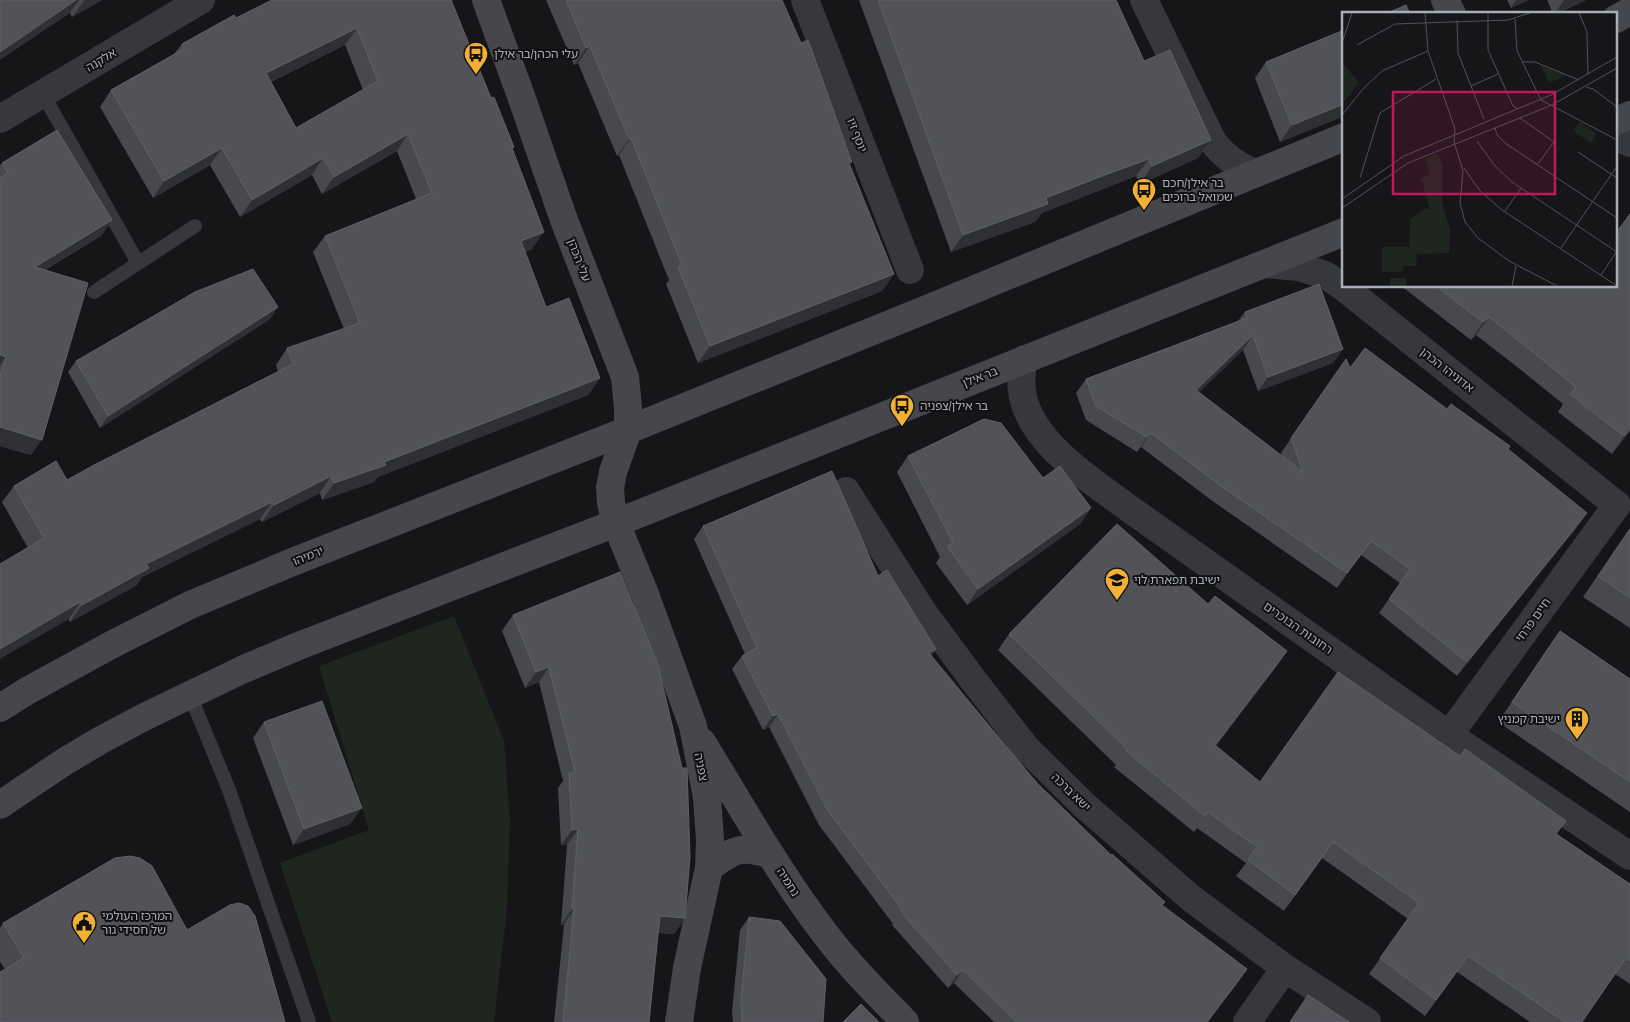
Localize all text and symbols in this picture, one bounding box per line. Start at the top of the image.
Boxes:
inset map [1342,12,1618,288]
bus stop icon: עלי הכהן/בר אילן [463,41,489,75]
street label: אלקנה [83,44,120,75]
place label: עלי הכהן/בר אילן [494,46,578,62]
street label: יוסף זיו [843,115,871,155]
place label: בר אילן/חכם שמואל ברוכים [1162,175,1233,205]
bus stop icon: בר אילן/חכם שמואל ברוכים [1131,177,1157,211]
street label: עלי הכהן [563,236,595,284]
street label: אדוניהו הכהן [1417,344,1478,396]
street label: בר אילן [960,363,1000,391]
bus stop icon: בר אילן/צפניה [889,393,915,427]
place label: בר אילן/צפניה [920,398,988,414]
street label: ירמיהו [290,543,326,569]
school or university icon: ישיבת תפארת לוי [1104,567,1130,601]
place label: ישיבת תפארת לוי [1134,572,1220,588]
street label: חיים פרחי [1512,595,1554,645]
street label: רחובות הבוכרים [1260,598,1336,658]
building icon: ישיבת קמניץ [1564,706,1590,740]
place label: ישיבת קמניץ [1497,711,1560,727]
street label: צפניה [690,751,712,783]
street label: ישא ברכה [1048,769,1094,815]
street label: נחמיה [773,865,803,899]
place label: המרכז העולמי של חסידי גור [102,908,172,938]
public building icon: המרכז העולמי של חסידי גור [71,910,97,944]

